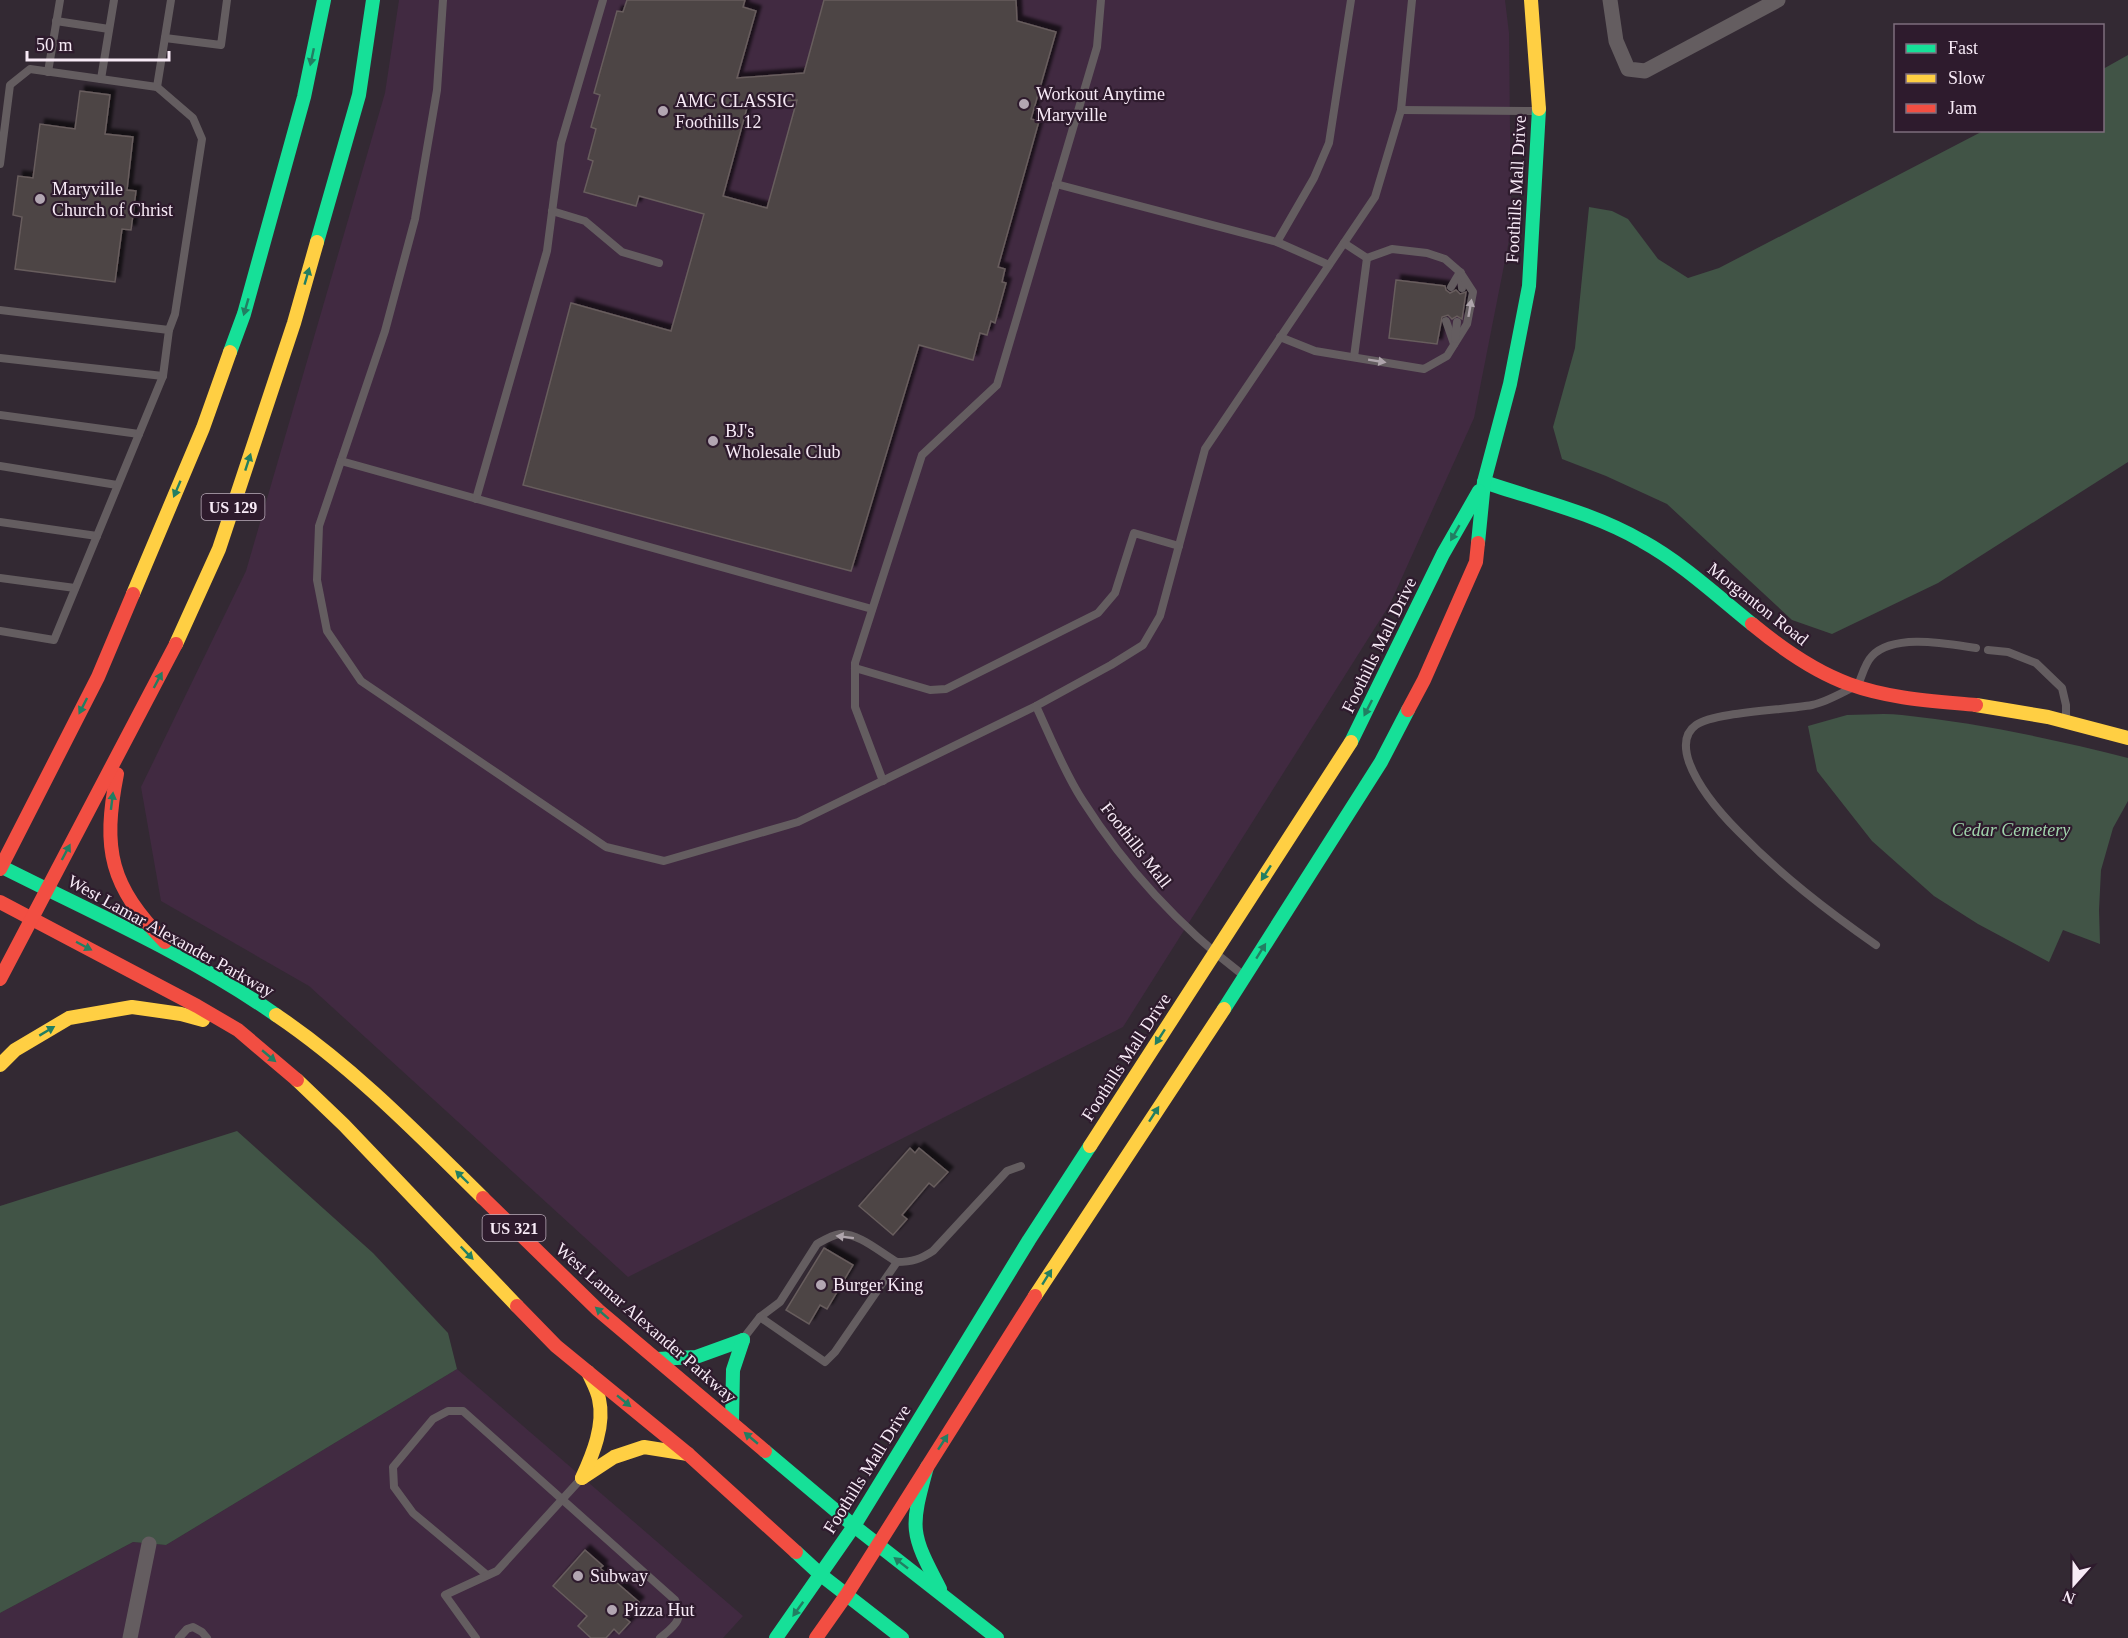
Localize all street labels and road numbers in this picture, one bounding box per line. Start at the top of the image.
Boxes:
street label: Foothills Mall Drive [1502,115,1530,263]
road number: US 129 [202,494,264,520]
street label: Morganton Road [1704,559,1812,649]
street label: Foothills Mall Drive [1338,574,1420,716]
street label: Foothills Mall [1097,798,1175,892]
street label: West Lamar Alexander Parkway [64,871,278,1001]
street label: Foothills Mall Drive [1077,989,1175,1125]
road number: US 321 [482,1215,546,1241]
street label: West Lamar Alexander Parkway [552,1239,740,1407]
street label: Foothills Mall Drive [819,1401,915,1537]

